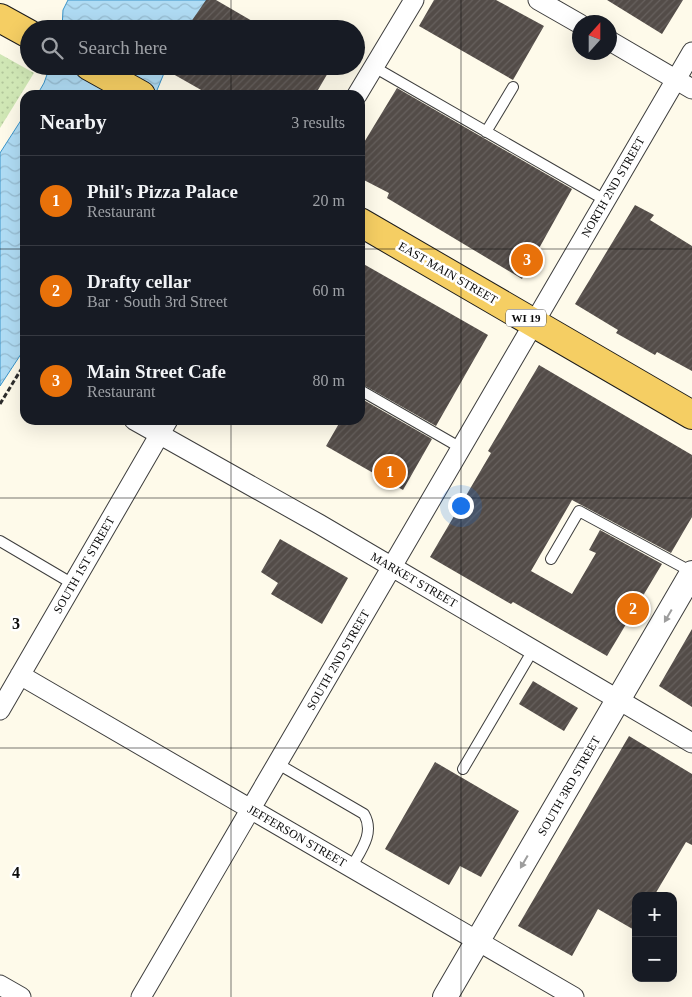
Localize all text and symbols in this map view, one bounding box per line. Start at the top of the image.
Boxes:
north arrow [572,15,617,60]
search box [20,20,365,75]
icon: search [38,34,66,62]
text: Search here [78,37,167,58]
text: Nearby [40,110,107,134]
text: 3 results [291,114,345,131]
street label: NORTH 2ND STREET [578,134,648,240]
text: Phil's Pizza Palace [87,181,238,202]
text: 1 [52,192,60,209]
text: 20 m [313,192,345,209]
text: Restaurant [87,203,155,220]
street label: EAST MAIN STREET [396,239,500,307]
pin: 3 [511,241,543,279]
text: Drafty cellar [87,271,191,292]
text: 2 [52,282,60,299]
text: 60 m [313,282,345,299]
text: Bar · South 3rd Street [87,293,227,310]
road number: WI 19 [506,310,546,326]
text: Main Street Cafe [87,361,226,382]
text: 3 [52,372,60,389]
text: 80 m [313,372,345,389]
text: Restaurant [87,383,155,400]
pin: 1 [374,453,406,491]
your location [448,493,474,519]
street label: SOUTH 1ST STREET [50,513,118,616]
street label: MARKET STREET [368,550,460,611]
pin: 2 [617,590,649,628]
street label: SOUTH 2ND STREET [304,607,373,713]
one-way arrow [664,608,672,623]
text: 3 [12,615,20,632]
street label: SOUTH 3RD STREET [535,733,604,838]
street label: JEFFERSON STREET [245,802,349,870]
one-way arrow [520,855,529,868]
text: 4 [12,864,20,881]
map controls [632,892,677,982]
button: + [632,892,677,937]
button: − [632,937,677,982]

